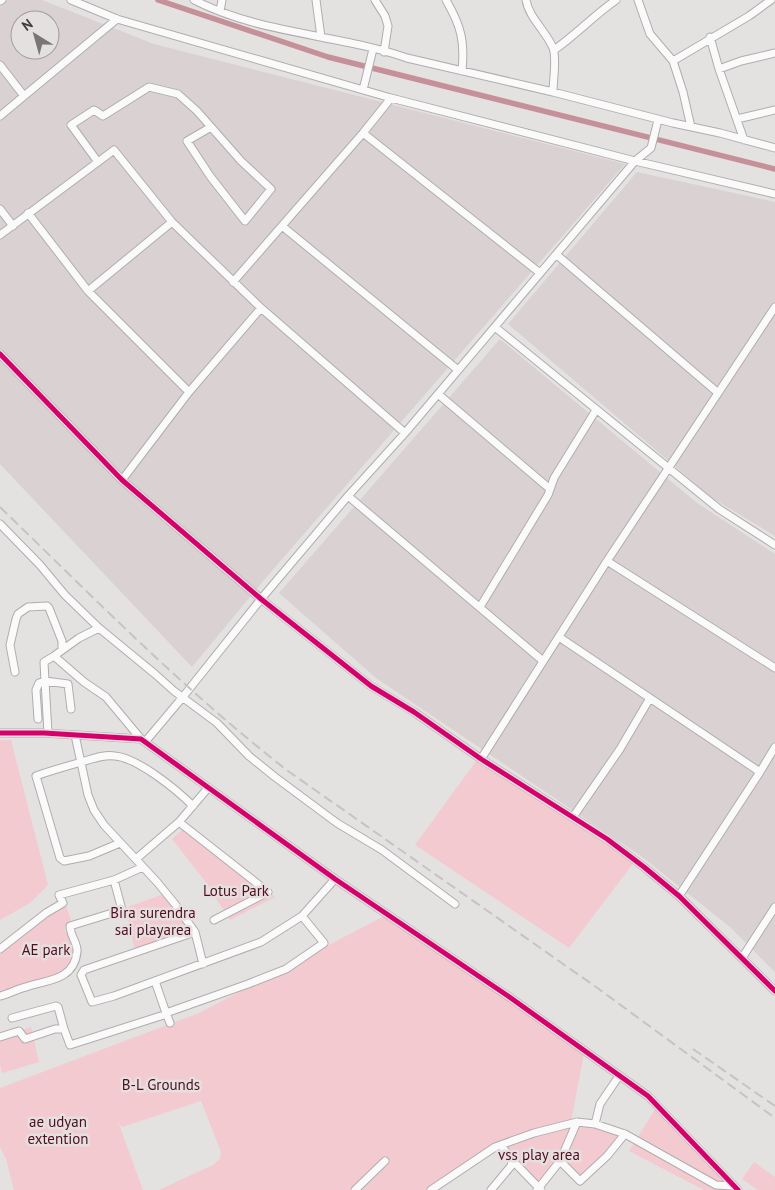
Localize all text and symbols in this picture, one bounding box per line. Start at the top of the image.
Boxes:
north arrow [10,10,60,60]
text: N [18,15,36,35]
park label: Lotus Park [203,881,270,900]
park label: Bira surendra sai playarea [110,903,196,939]
park label: AE park [22,940,71,959]
park label: B-L Grounds [122,1075,200,1094]
park label: ae udyan extention [27,1112,89,1148]
park label: vss play area [498,1145,580,1164]

